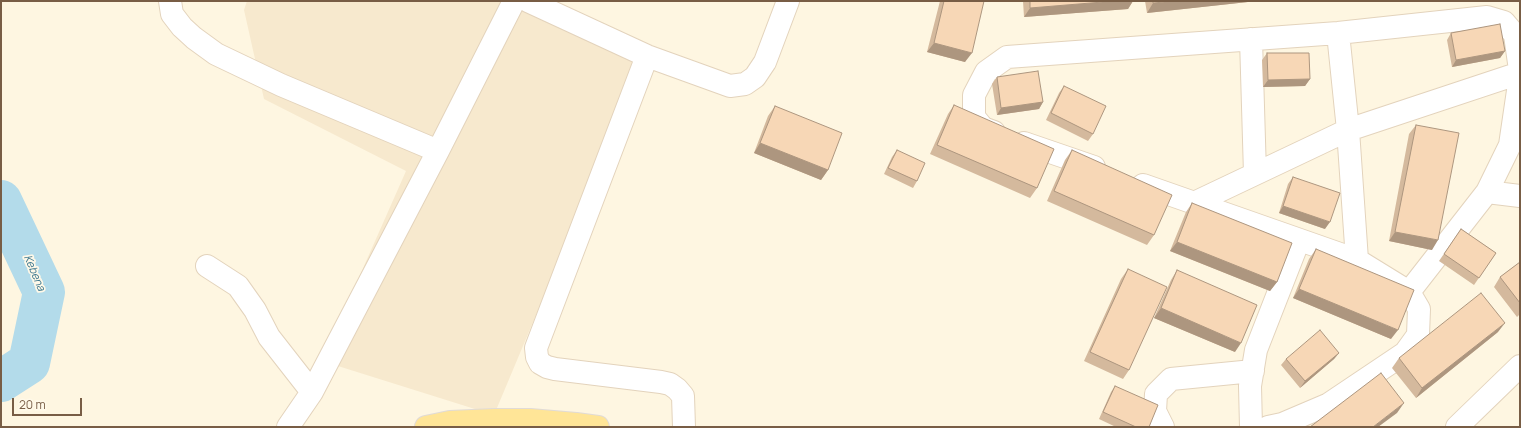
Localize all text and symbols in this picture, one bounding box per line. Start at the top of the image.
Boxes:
water label: Kebena [21,253,47,293]
scale bar [14,390,84,416]
text: 20 m [19,396,46,413]

